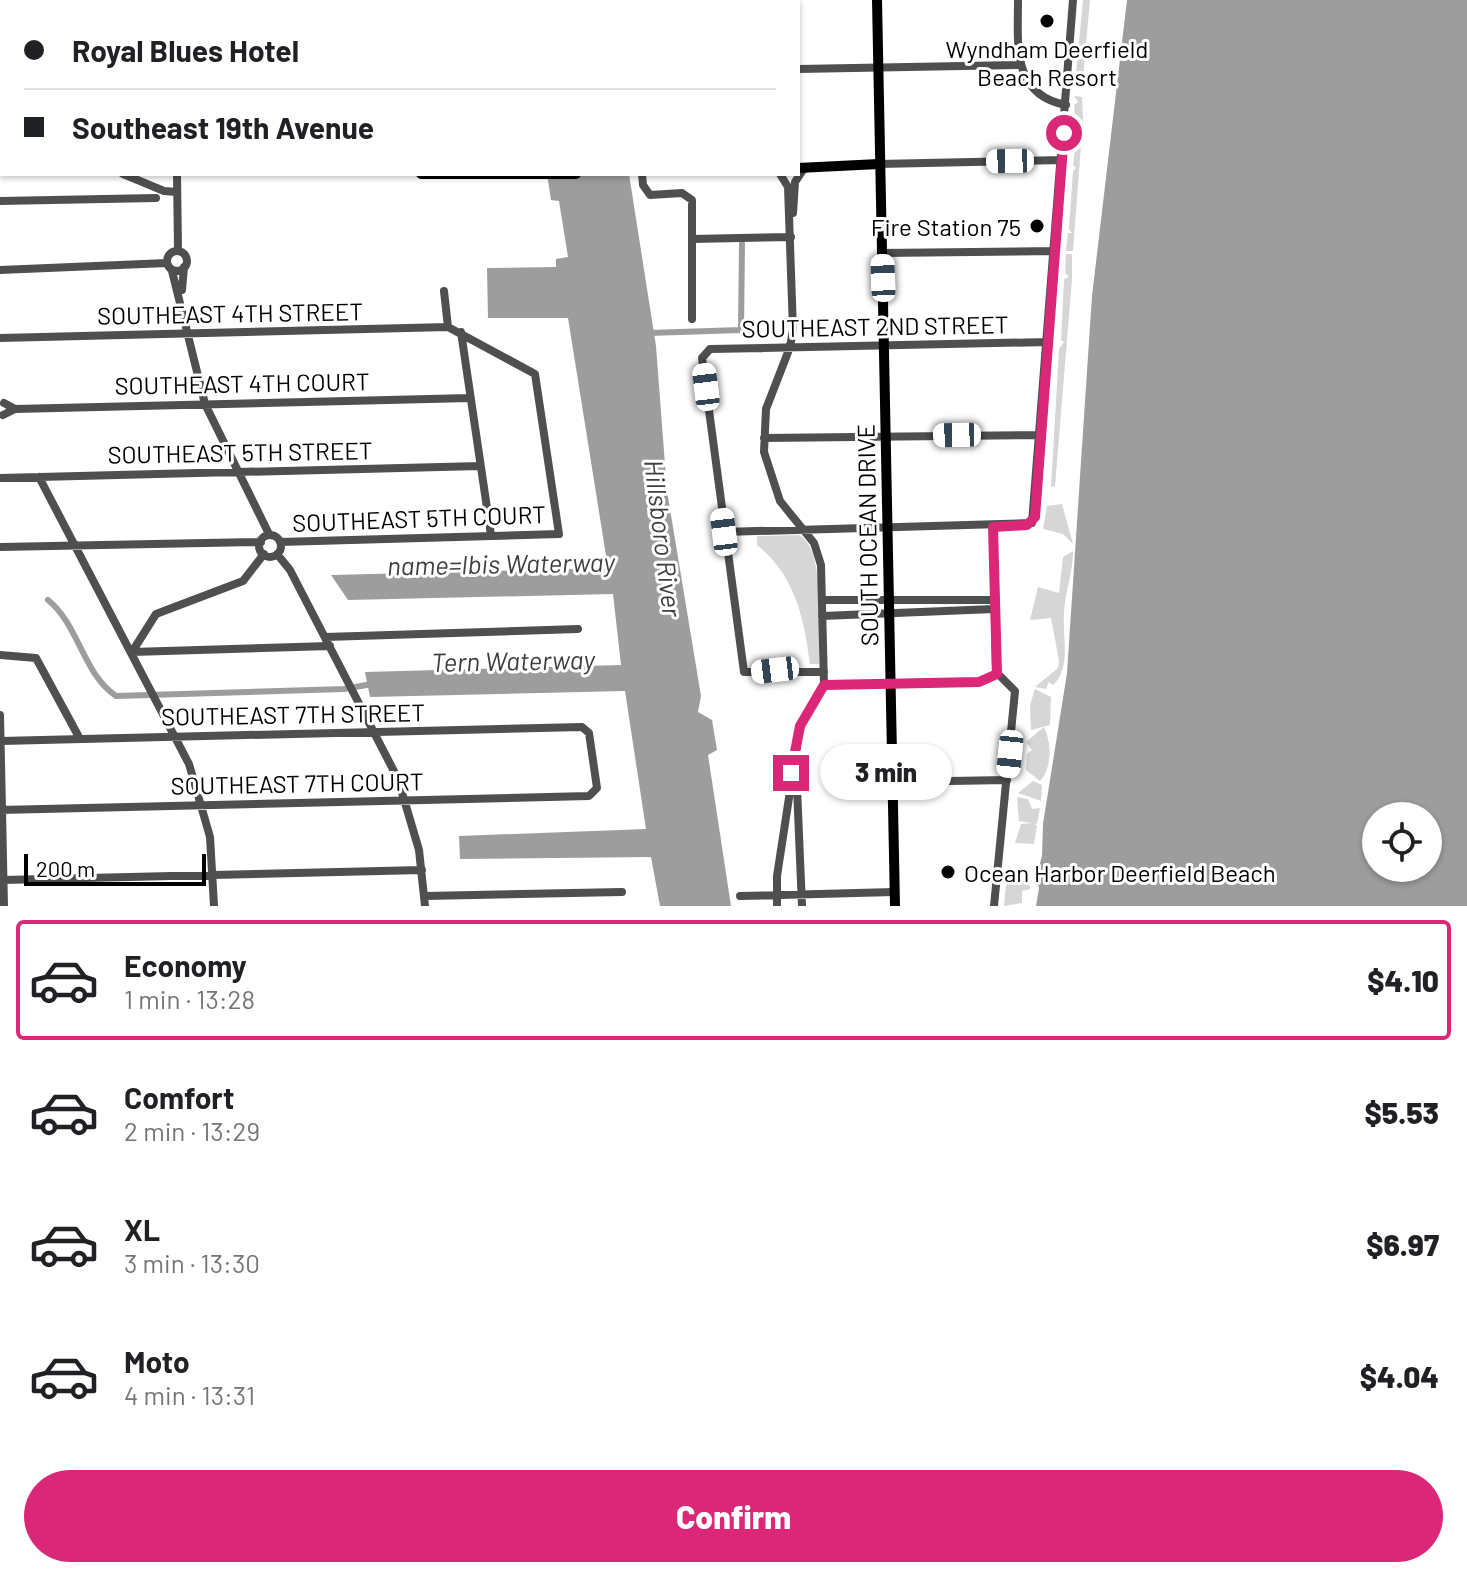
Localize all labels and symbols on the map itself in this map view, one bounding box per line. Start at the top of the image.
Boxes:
marker: Wyndham Deerfield Beach Resort [1038,12,1056,30]
place label: Wyndham Deerfield Beach Resort [946,34,1148,91]
route start [1046,115,1082,151]
car [986,149,1034,173]
place label: Fire Station 75 [871,212,1021,241]
marker: Fire Station 75 [1028,217,1046,235]
car [870,254,896,302]
street label: SOUTHEAST 4TH STREET [97,296,363,330]
street label: SOUTHEAST 2ND STREET [741,309,1009,343]
car [691,362,721,412]
street label: SOUTHEAST 4TH COURT [114,366,370,400]
car [933,423,981,447]
street label: SOUTH OCEAN DRIVE [851,424,883,646]
street label: SOUTHEAST 5TH STREET [107,435,373,469]
water label: Hillsboro River [639,458,689,619]
street label: SOUTHEAST 5TH COURT [292,499,546,537]
car [709,507,739,557]
water label: name=Ibis Waterway [387,545,617,580]
water label: Tern Waterway [431,643,596,677]
car [750,655,800,685]
street label: SOUTHEAST 7TH STREET [161,697,425,731]
car [996,729,1024,779]
callout: 3 min [819,745,951,801]
route end [773,755,809,791]
street label: SOUTHEAST 7TH COURT [170,766,424,800]
scale bar [24,850,206,886]
place label: Ocean Harbor Deerfield Beach [964,858,1276,887]
marker: Ocean Harbor Deerfield Beach [939,863,957,881]

